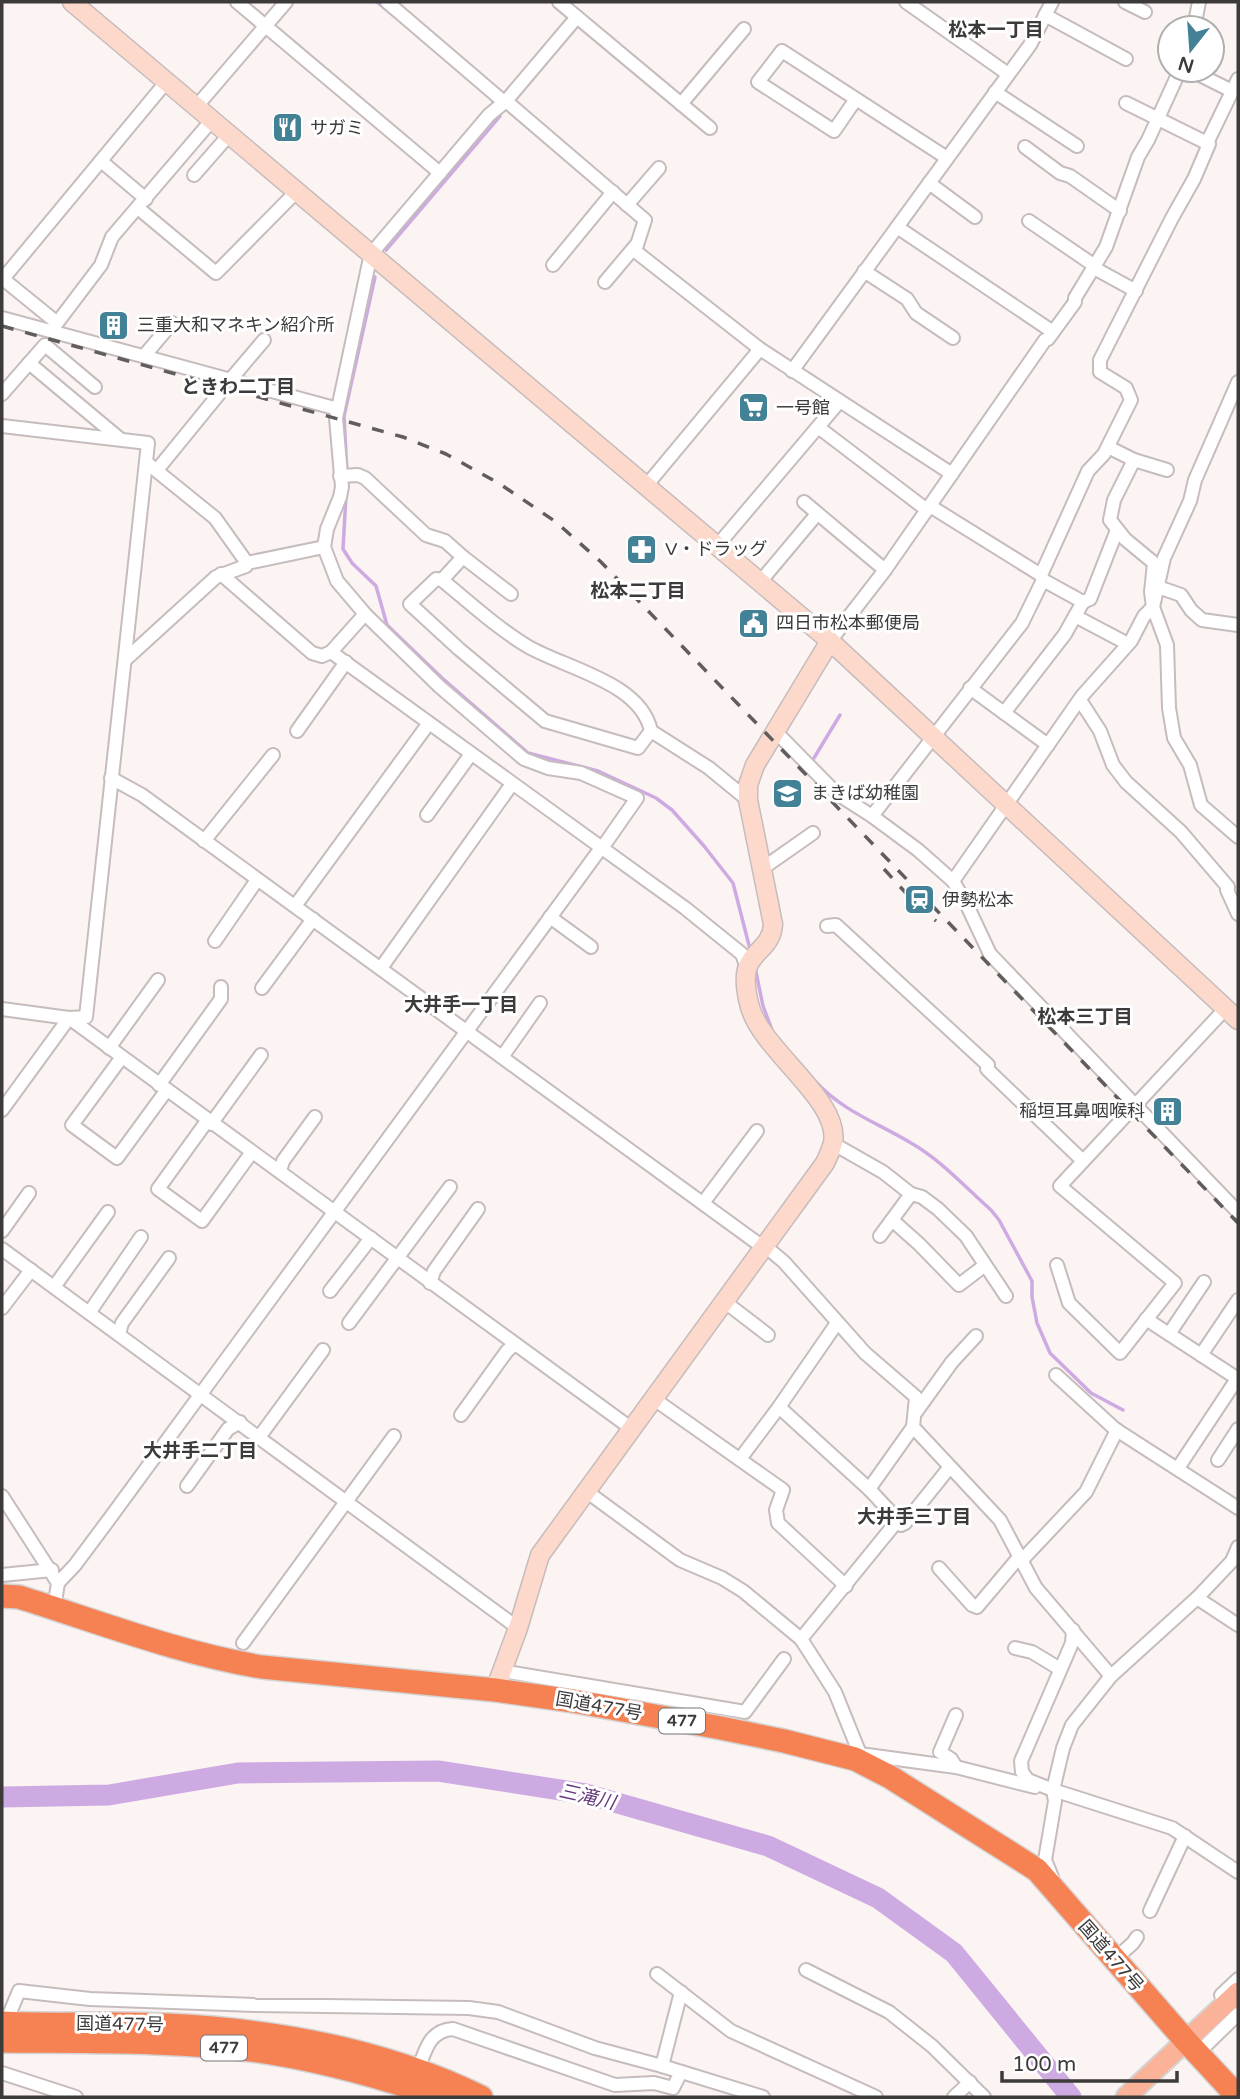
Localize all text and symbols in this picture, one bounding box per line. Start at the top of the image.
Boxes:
north arrow [1156,14,1226,84]
district label: 松本一丁目 [948,19,1044,41]
text: N [1176,52,1197,77]
restaurant icon: サガミ [270,111,304,145]
place label: サガミ [310,117,364,139]
building icon: 三重大和マネキン紹介所 [97,308,131,342]
place label: 三重大和マネキン紹介所 [137,314,334,336]
district label: ときわ二丁目 [181,376,295,398]
supermarket icon: 一号館 [736,391,770,425]
place label: 一号館 [776,397,830,419]
pharmacy icon: V・ドラッグ [625,532,659,566]
place label: V・ドラッグ [665,538,768,560]
district label: 松本二丁目 [590,580,686,602]
public building icon: 四日市松本郵便局 [736,606,770,640]
place label: 四日市松本郵便局 [776,612,920,634]
school or university icon: まきば幼稚園 [771,776,805,810]
place label: まきば幼稚園 [811,782,919,804]
station icon: 伊勢松本 [902,883,936,917]
place label: 伊勢松本 [942,889,1014,911]
district label: 大井手一丁目 [404,994,518,1016]
district label: 松本三丁目 [1037,1006,1133,1028]
building icon: 稲垣耳鼻咽喉科 [1151,1094,1185,1128]
place label: 稲垣耳鼻咽喉科 [1019,1100,1145,1122]
district label: 大井手二丁目 [143,1440,257,1462]
district label: 大井手三丁目 [857,1506,971,1528]
street label: 国道477号 [554,1688,644,1724]
road number: 477 [659,1708,705,1734]
water label: 三滝川 [557,1780,619,1815]
street label: 国道477号 [1074,1916,1148,1996]
street label: 国道477号 [76,2012,164,2036]
road number: 477 [201,2036,247,2060]
scale bar [1002,2039,1177,2084]
text: 100 m [1012,2052,1076,2077]

